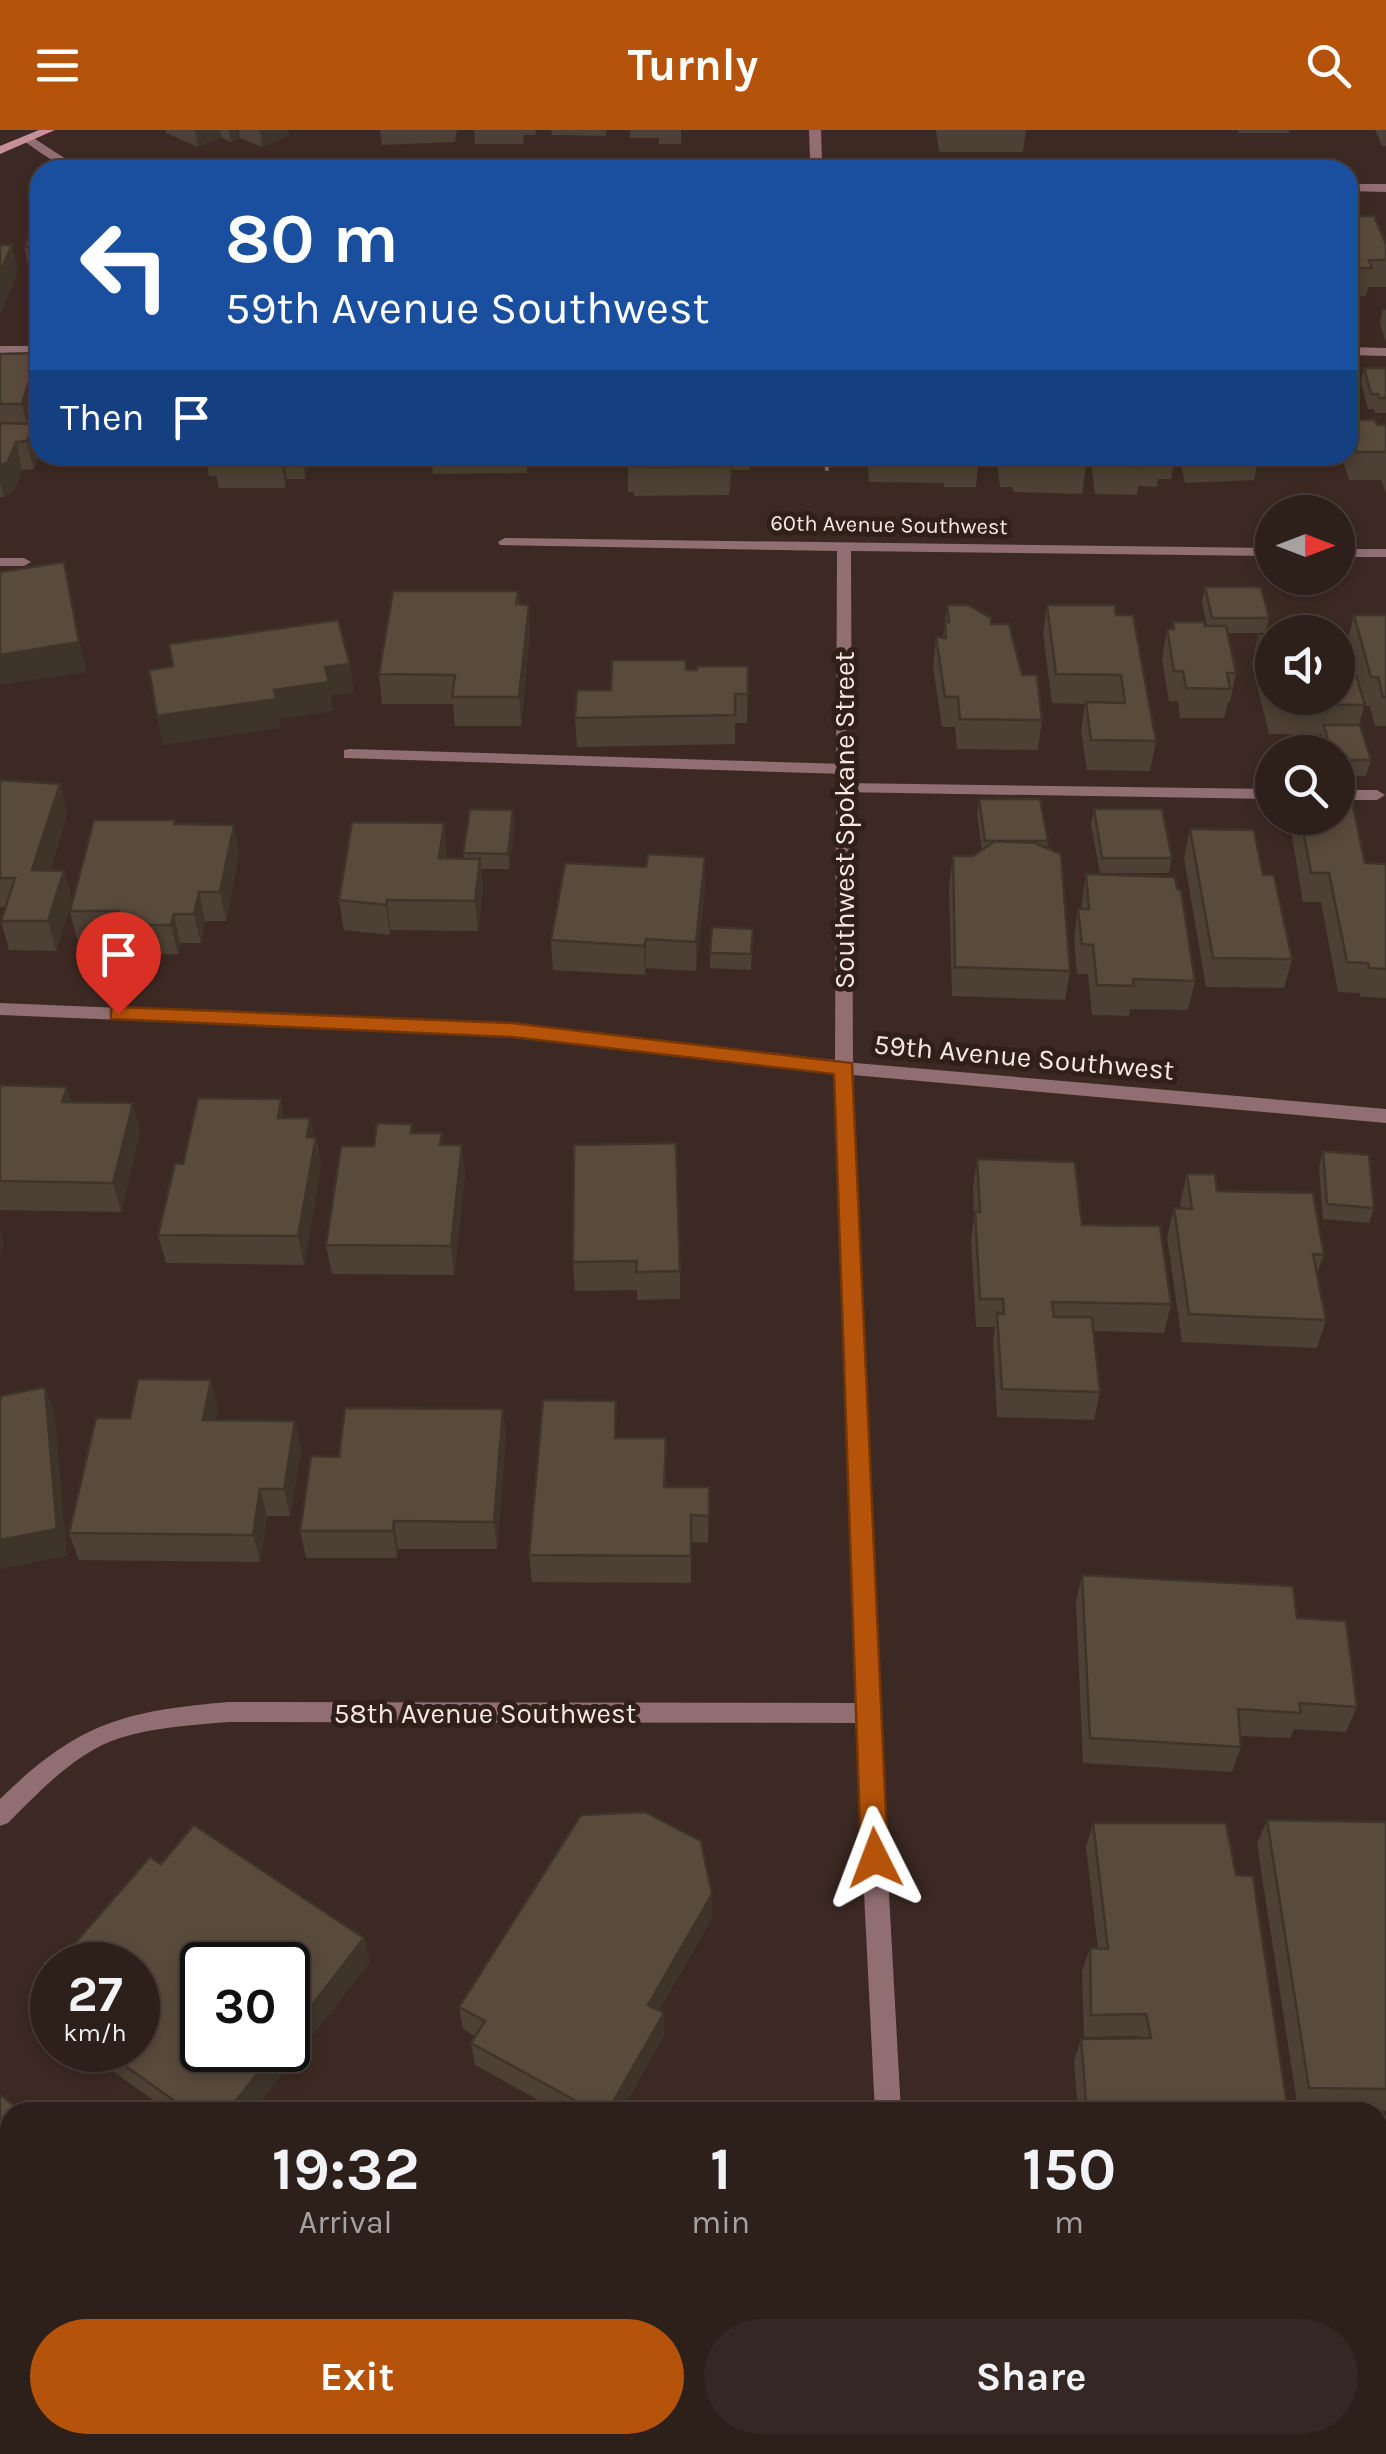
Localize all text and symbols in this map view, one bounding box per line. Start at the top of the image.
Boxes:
icon: menu [30,38,85,93]
icon: search [1301,38,1356,93]
text: Turnly [628,39,758,91]
text: 80 m [225,198,399,280]
icon: left [60,200,190,330]
text: 59th Avenue Southwest [225,282,709,334]
icon: arrive [164,390,219,445]
text: Then [60,395,144,440]
north arrow [1255,495,1355,595]
map controls [1255,495,1355,835]
street label: 60th Avenue Southwest [770,510,1008,540]
button: sound [1255,615,1355,715]
street label: Southwest Spokane Street [828,651,861,989]
button: search [1255,735,1355,835]
pin [76,912,161,1015]
icon: arrive [91,927,146,982]
street label: 59th Avenue Southwest [872,1027,1176,1087]
street label: 58th Avenue Southwest [334,1697,636,1730]
position arrow [823,1806,927,1910]
speed limit sign: 30 [180,1942,310,2072]
text: 27 [67,1965,123,2024]
text: km/h [63,2018,127,2047]
text: 19:32 [272,2134,420,2204]
text: 1 [710,2134,731,2204]
text: 150 [1022,2134,1116,2204]
text: Arrival [299,2204,393,2241]
text: min [691,2204,750,2241]
text: m [1054,2204,1084,2241]
button: Exit [30,2319,684,2434]
button: Share [704,2319,1358,2434]

